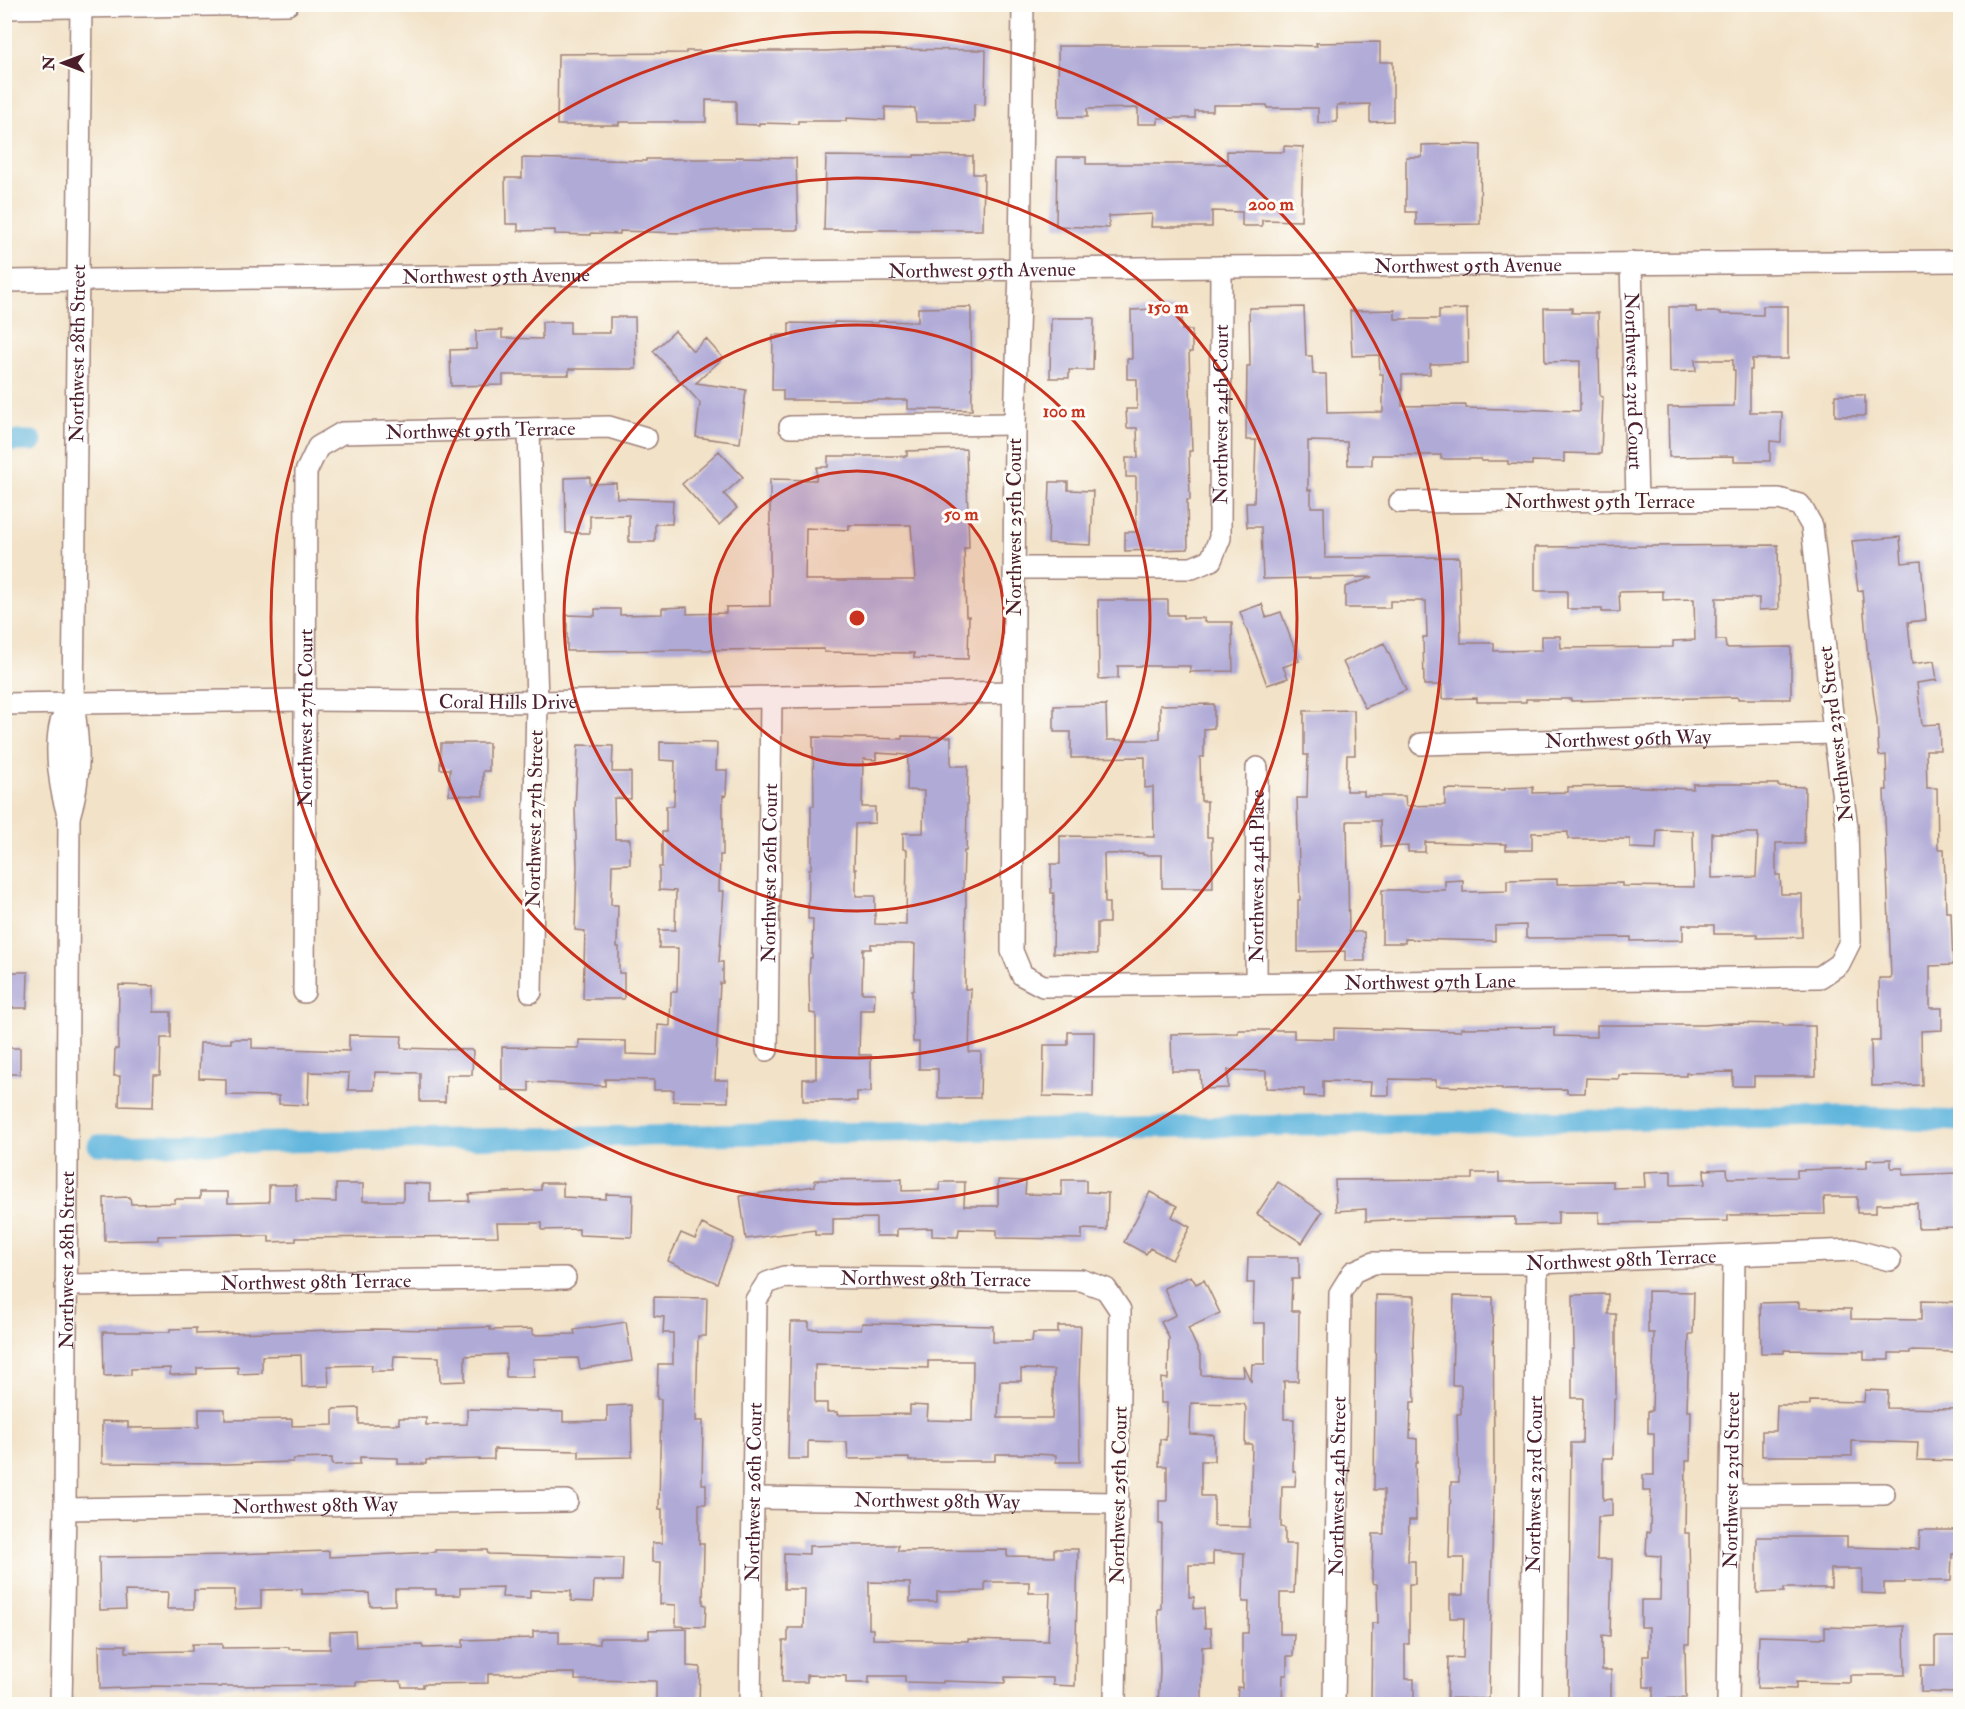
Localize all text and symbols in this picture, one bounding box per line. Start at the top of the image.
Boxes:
north arrow [33,33,93,93]
text: N [39,55,59,71]
text: 200 m [1248,193,1295,216]
street label: Northwest 95th Avenue [1374,252,1562,279]
street label: Northwest 95th Avenue [888,257,1076,284]
street label: Northwest 95th Avenue [402,262,590,289]
street label: Northwest 28th Street [64,263,91,443]
street label: Northwest 23rd Court [1619,292,1648,470]
text: 150 m [1147,296,1190,319]
street label: Northwest 24th Court [1208,324,1234,504]
text: 100 m [1043,400,1086,423]
street label: Northwest 95th Terrace [385,416,576,445]
street label: Northwest 25th Court [1002,438,1027,616]
street label: Northwest 95th Terrace [1505,489,1695,514]
text: 50 m [944,503,979,526]
centre of rings [847,608,867,628]
street label: Northwest 27th Court [293,628,318,807]
street label: Northwest 23rd Street [1812,644,1859,823]
street label: Coral Hills Drive [439,689,577,715]
street label: Northwest 96th Way [1544,724,1713,754]
street label: Northwest 27th Street [520,729,549,908]
street label: Northwest 26th Court [756,783,783,963]
street label: Northwest 24th Place [1244,789,1270,963]
street label: Northwest 97th Lane [1344,969,1516,996]
street label: Northwest 28th Street [54,1170,80,1349]
street label: Northwest 98th Terrace [1526,1244,1717,1276]
street label: Northwest 98th Terrace [840,1266,1031,1292]
street label: Northwest 98th Terrace [221,1268,411,1296]
street label: Northwest 23rd Street [1718,1391,1745,1569]
street label: Northwest 24th Street [1324,1395,1352,1576]
street label: Northwest 23rd Court [1521,1395,1548,1573]
street label: Northwest 26th Court [740,1402,767,1582]
street label: Northwest 25th Court [1104,1405,1133,1584]
street label: Northwest 98th Way [854,1487,1021,1515]
street label: Northwest 98th Way [232,1492,399,1519]

